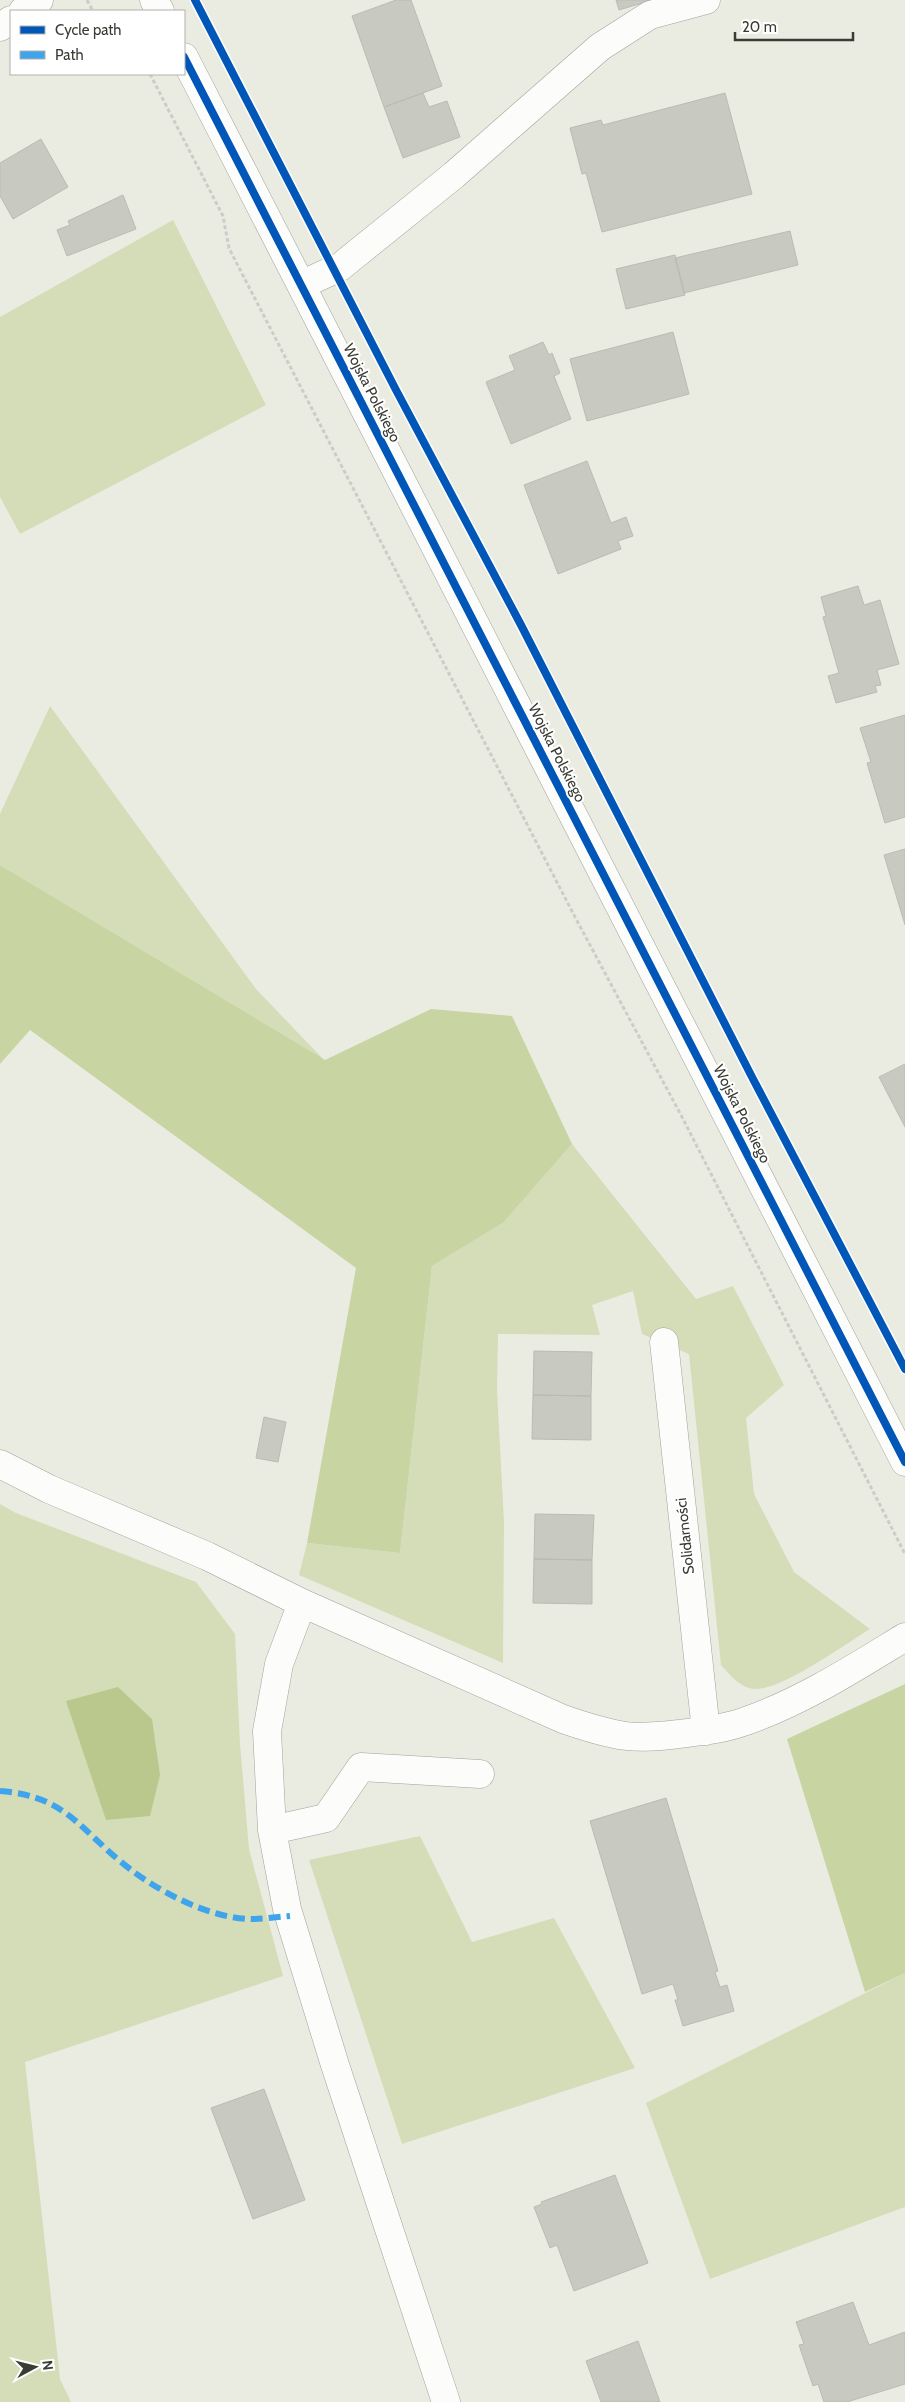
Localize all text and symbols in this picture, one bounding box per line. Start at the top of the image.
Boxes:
legend [10,10,185,75]
scale bar [735,10,852,42]
text: 20 m [742,18,777,36]
text: Cycle path [55,21,121,39]
text: Path [55,46,84,64]
street label: Wojska Polskiego [339,341,405,445]
street label: Wojska Polskiego [524,701,590,805]
street label: Wojska Polskiego [709,1062,775,1166]
street label: Solidarności [672,1497,698,1575]
north arrow [10,2342,60,2392]
text: N [38,2359,57,2371]

